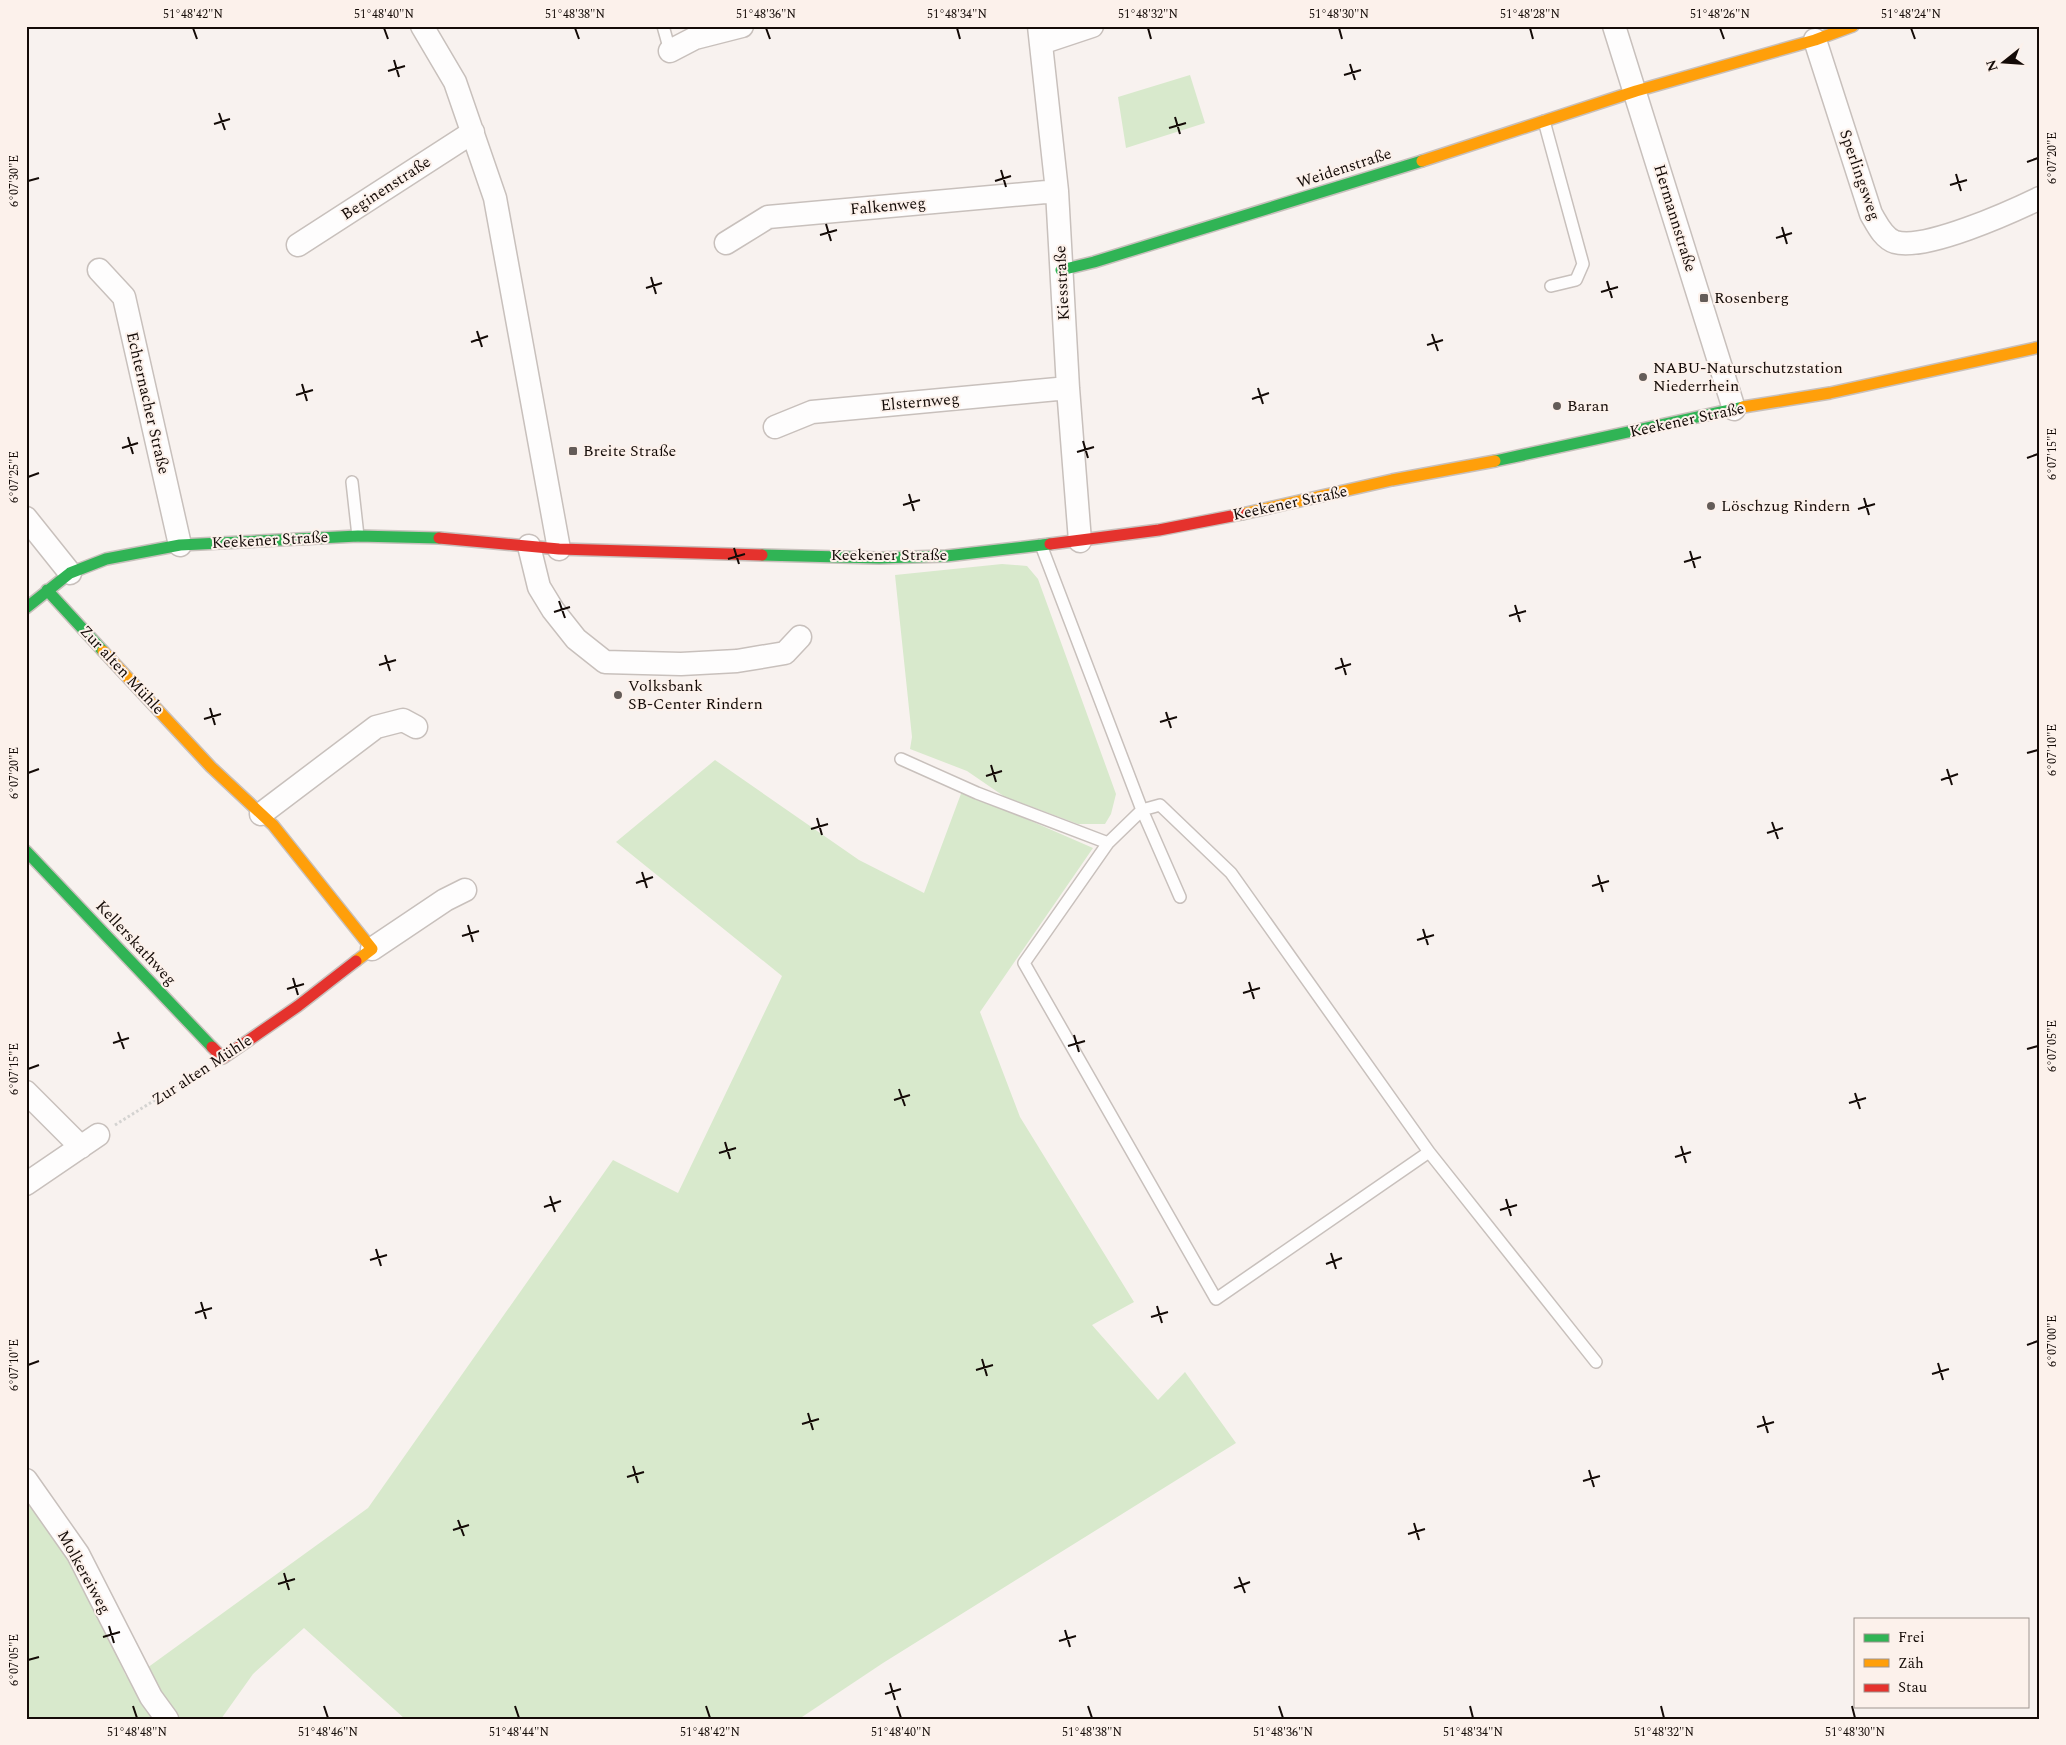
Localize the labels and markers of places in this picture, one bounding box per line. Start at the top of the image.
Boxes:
place label: Rosenberg [1714,286,1789,310]
marker: Rosenberg [1698,292,1710,304]
place label: NABU-Naturschutzstation Niederrhein [1653,356,1843,398]
marker: NABU-Naturschutzstation Niederrhein [1637,371,1649,383]
place label: Baran [1567,394,1609,418]
marker: Baran [1551,400,1563,412]
place label: Breite Straße [583,439,676,463]
marker: Breite Straße [567,445,579,457]
place label: Löschzug Rindern [1721,494,1850,518]
marker: Löschzug Rindern [1705,500,1717,512]
place label: Volksbank SB-Center Rindern [628,674,763,716]
marker: Volksbank SB-Center Rindern [612,689,624,701]

